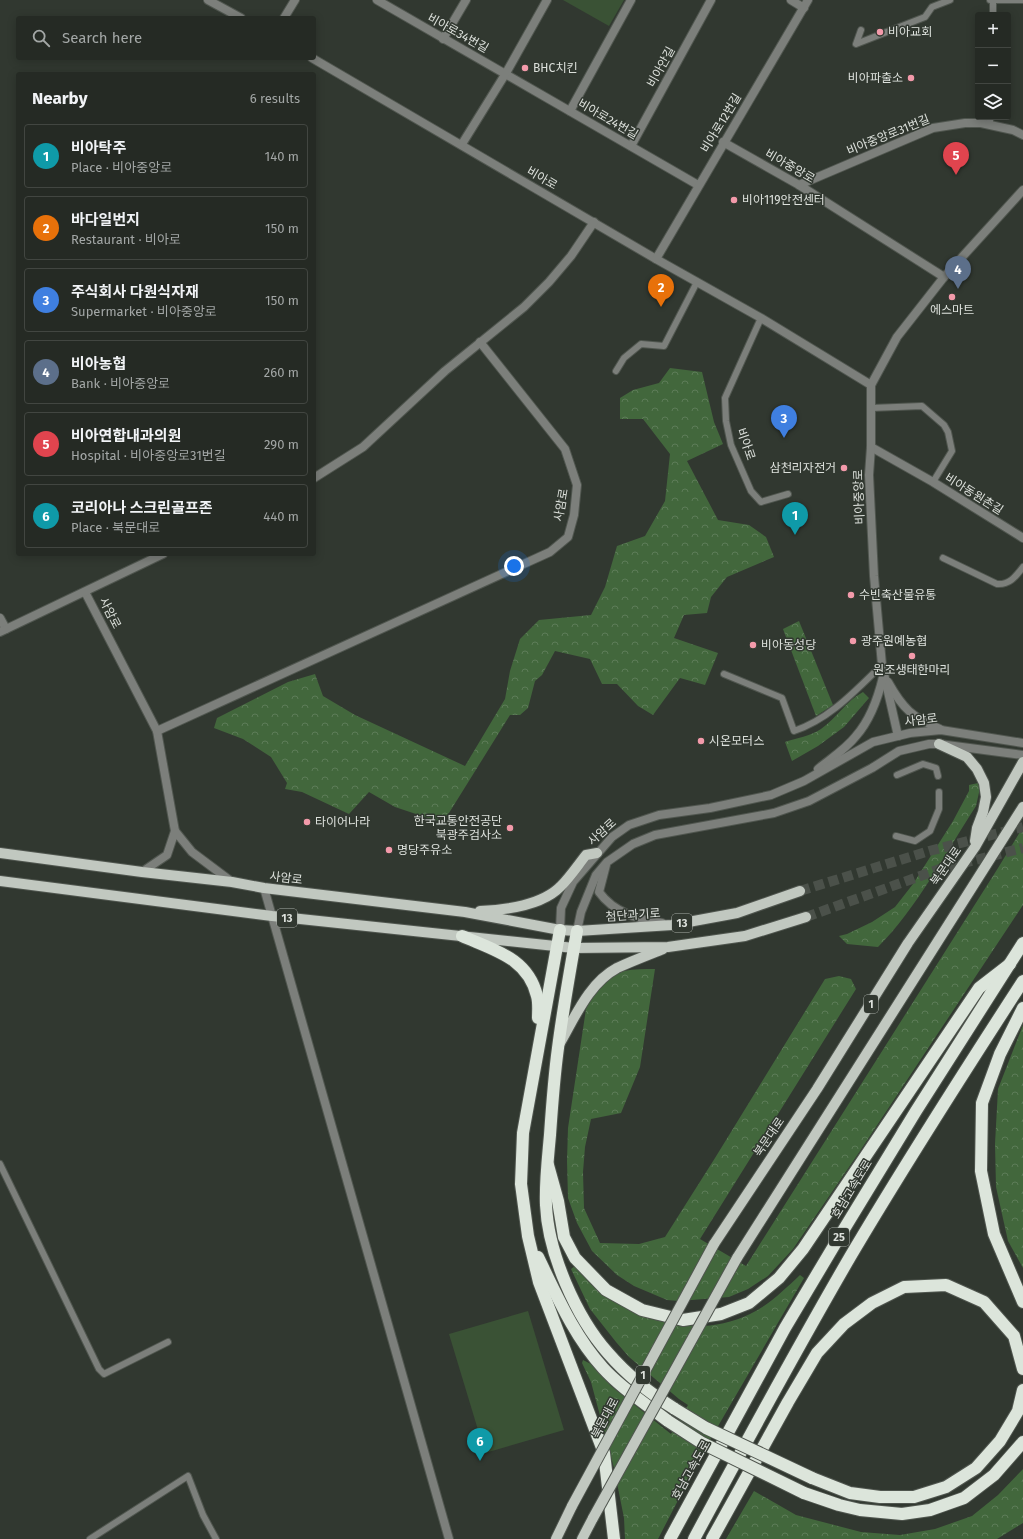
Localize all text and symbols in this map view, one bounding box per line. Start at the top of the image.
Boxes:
street label: 비아로34번길 [425,11,491,55]
map controls [975,12,1011,120]
button: + [975,12,1011,48]
search box [16,16,316,60]
place label: 비아교회 [888,25,932,39]
icon: search [30,27,52,49]
marker: 비아교회 [875,27,885,37]
text: Search here [62,29,142,47]
street label: 비아안길 [644,44,678,90]
button: − [975,48,1011,84]
place label: BHC치킨 [533,61,577,75]
marker: BHC치킨 [520,63,530,73]
place label: 비아파출소 [848,71,903,85]
marker: 비아파출소 [906,73,916,83]
button: layers [975,84,1011,120]
text: Nearby [32,88,87,109]
text: 6 results [250,91,300,106]
street label: 비아로12번길 [698,91,744,155]
street label: 비아로24번길 [575,96,641,142]
street label: 비아중앙로31번길 [845,112,931,158]
text: 비아탁주 [71,139,126,157]
pin: 5 [943,142,969,175]
street label: 비아중앙로 [763,146,817,186]
text: 1 [43,149,49,164]
text: 140 m [265,149,299,164]
text: Place · 비아중앙로 [71,160,172,175]
street label: 비아로 [524,164,560,192]
place label: 비아119안전센터 [742,193,825,207]
marker: 비아119안전센터 [729,195,739,205]
text: 바다일번지 [71,211,140,229]
text: 2 [43,221,49,236]
text: 150 m [265,221,299,236]
text: Restaurant · 비아로 [71,232,181,247]
pin: 4 [945,256,971,289]
pin: 2 [648,274,674,307]
text: 주식회사 다원식자재 [71,283,199,301]
marker: 에스마트 [947,292,957,302]
text: 3 [43,293,49,308]
text: 150 m [265,293,299,308]
place label: 에스마트 [930,303,974,317]
text: Supermarket · 비아중앙로 [71,304,217,319]
text: 비아농협 [71,355,126,373]
text: 4 [42,365,50,380]
text: 260 m [264,365,299,380]
text: Bank · 비아중앙로 [71,376,170,391]
pin: 3 [771,405,797,438]
street label: 비아로 [734,426,758,462]
text: 비아연합내과의원 [71,427,181,445]
text: 5 [43,437,49,452]
text: 290 m [264,437,299,452]
text: Hospital · 비아중앙로31번길 [71,448,226,463]
place label: 삼천리자전거 [770,461,836,475]
marker: 삼천리자전거 [839,463,849,473]
street label: 비아중앙로 [851,469,867,525]
street label: 비아동원촌길 [942,471,1006,517]
street label: 사암로 [551,487,571,523]
text: 코리아나 스크린골프존 [71,499,213,517]
pin: 1 [782,502,808,535]
text: 6 [42,509,50,524]
text: 440 m [263,509,299,524]
text: Place · 북문대로 [71,520,160,535]
your location [504,556,524,576]
place label: 수빈축산물유통 [859,588,936,602]
marker: 수빈축산물유통 [846,590,856,600]
street label: 사암로 [96,595,124,631]
place label: 광주원예농협 [861,634,927,648]
marker: 광주원예농협 [848,636,858,646]
place label: 비아동성당 [761,638,816,652]
marker: 비아동성당 [748,640,758,650]
marker: 원조생태한마리 [907,651,917,661]
place label: 원조생태한마리 [873,663,951,677]
street label: 사암로 [904,711,938,729]
place label: 시온모터스 [709,734,764,748]
marker: 시온모터스 [696,736,706,746]
place label: 한국교통안전공단 북광주검사소 [414,814,502,842]
place label: 타이어나라 [315,815,370,829]
street label: 사암로 [585,816,619,848]
marker: 타이어나라 [302,817,312,827]
marker: 한국교통안전공단 북광주검사소 [505,823,515,833]
place label: 명당주유소 [397,843,452,857]
street label: 북문대로 [928,844,964,888]
marker: 명당주유소 [384,845,394,855]
street label: 사암로 [269,869,303,887]
street label: 첨단과기로 [605,906,661,924]
road number: 13 [277,909,297,927]
road number: 13 [672,914,692,932]
road number: 1 [864,995,878,1013]
street label: 북문대로 [751,1115,787,1159]
street label: 호남고속도로 [829,1157,875,1221]
road number: 25 [829,1228,849,1246]
road number: 1 [636,1366,650,1384]
street label: 북문대로 [588,1395,622,1441]
pin: 6 [467,1428,493,1461]
street label: 호남고속도로 [669,1438,713,1502]

